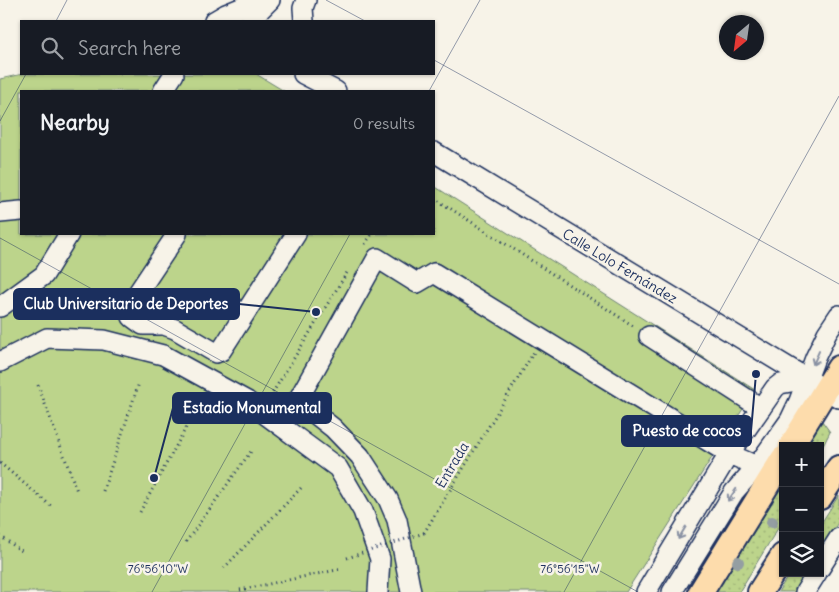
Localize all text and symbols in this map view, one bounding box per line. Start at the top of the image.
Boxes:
north arrow [719,15,764,60]
search box [20,20,435,75]
icon: search [38,34,66,62]
text: Search here [78,36,181,60]
text: Nearby [40,109,110,136]
text: 0 results [353,113,415,133]
street label: Calle Lolo Fernández [559,225,681,308]
callout: Club Universitario de Deportes [14,289,239,319]
text: Club Universitario de Deportes [24,294,229,314]
one-way arrow [810,350,820,365]
callout: Estadio Monumental [173,393,331,423]
text: Estadio Monumental [183,398,321,417]
callout: Puesto de cocos [622,416,751,446]
text: Puesto de cocos [633,421,742,440]
street label: Entrada [431,439,473,491]
map controls [779,442,824,577]
button: + [779,442,824,487]
button: − [779,487,824,532]
one-way arrow [727,488,737,502]
one-way arrow [676,526,686,540]
button: layers [779,532,824,577]
text: 76°56'10"W [128,561,188,576]
text: 76°56'15"W [540,561,600,576]

